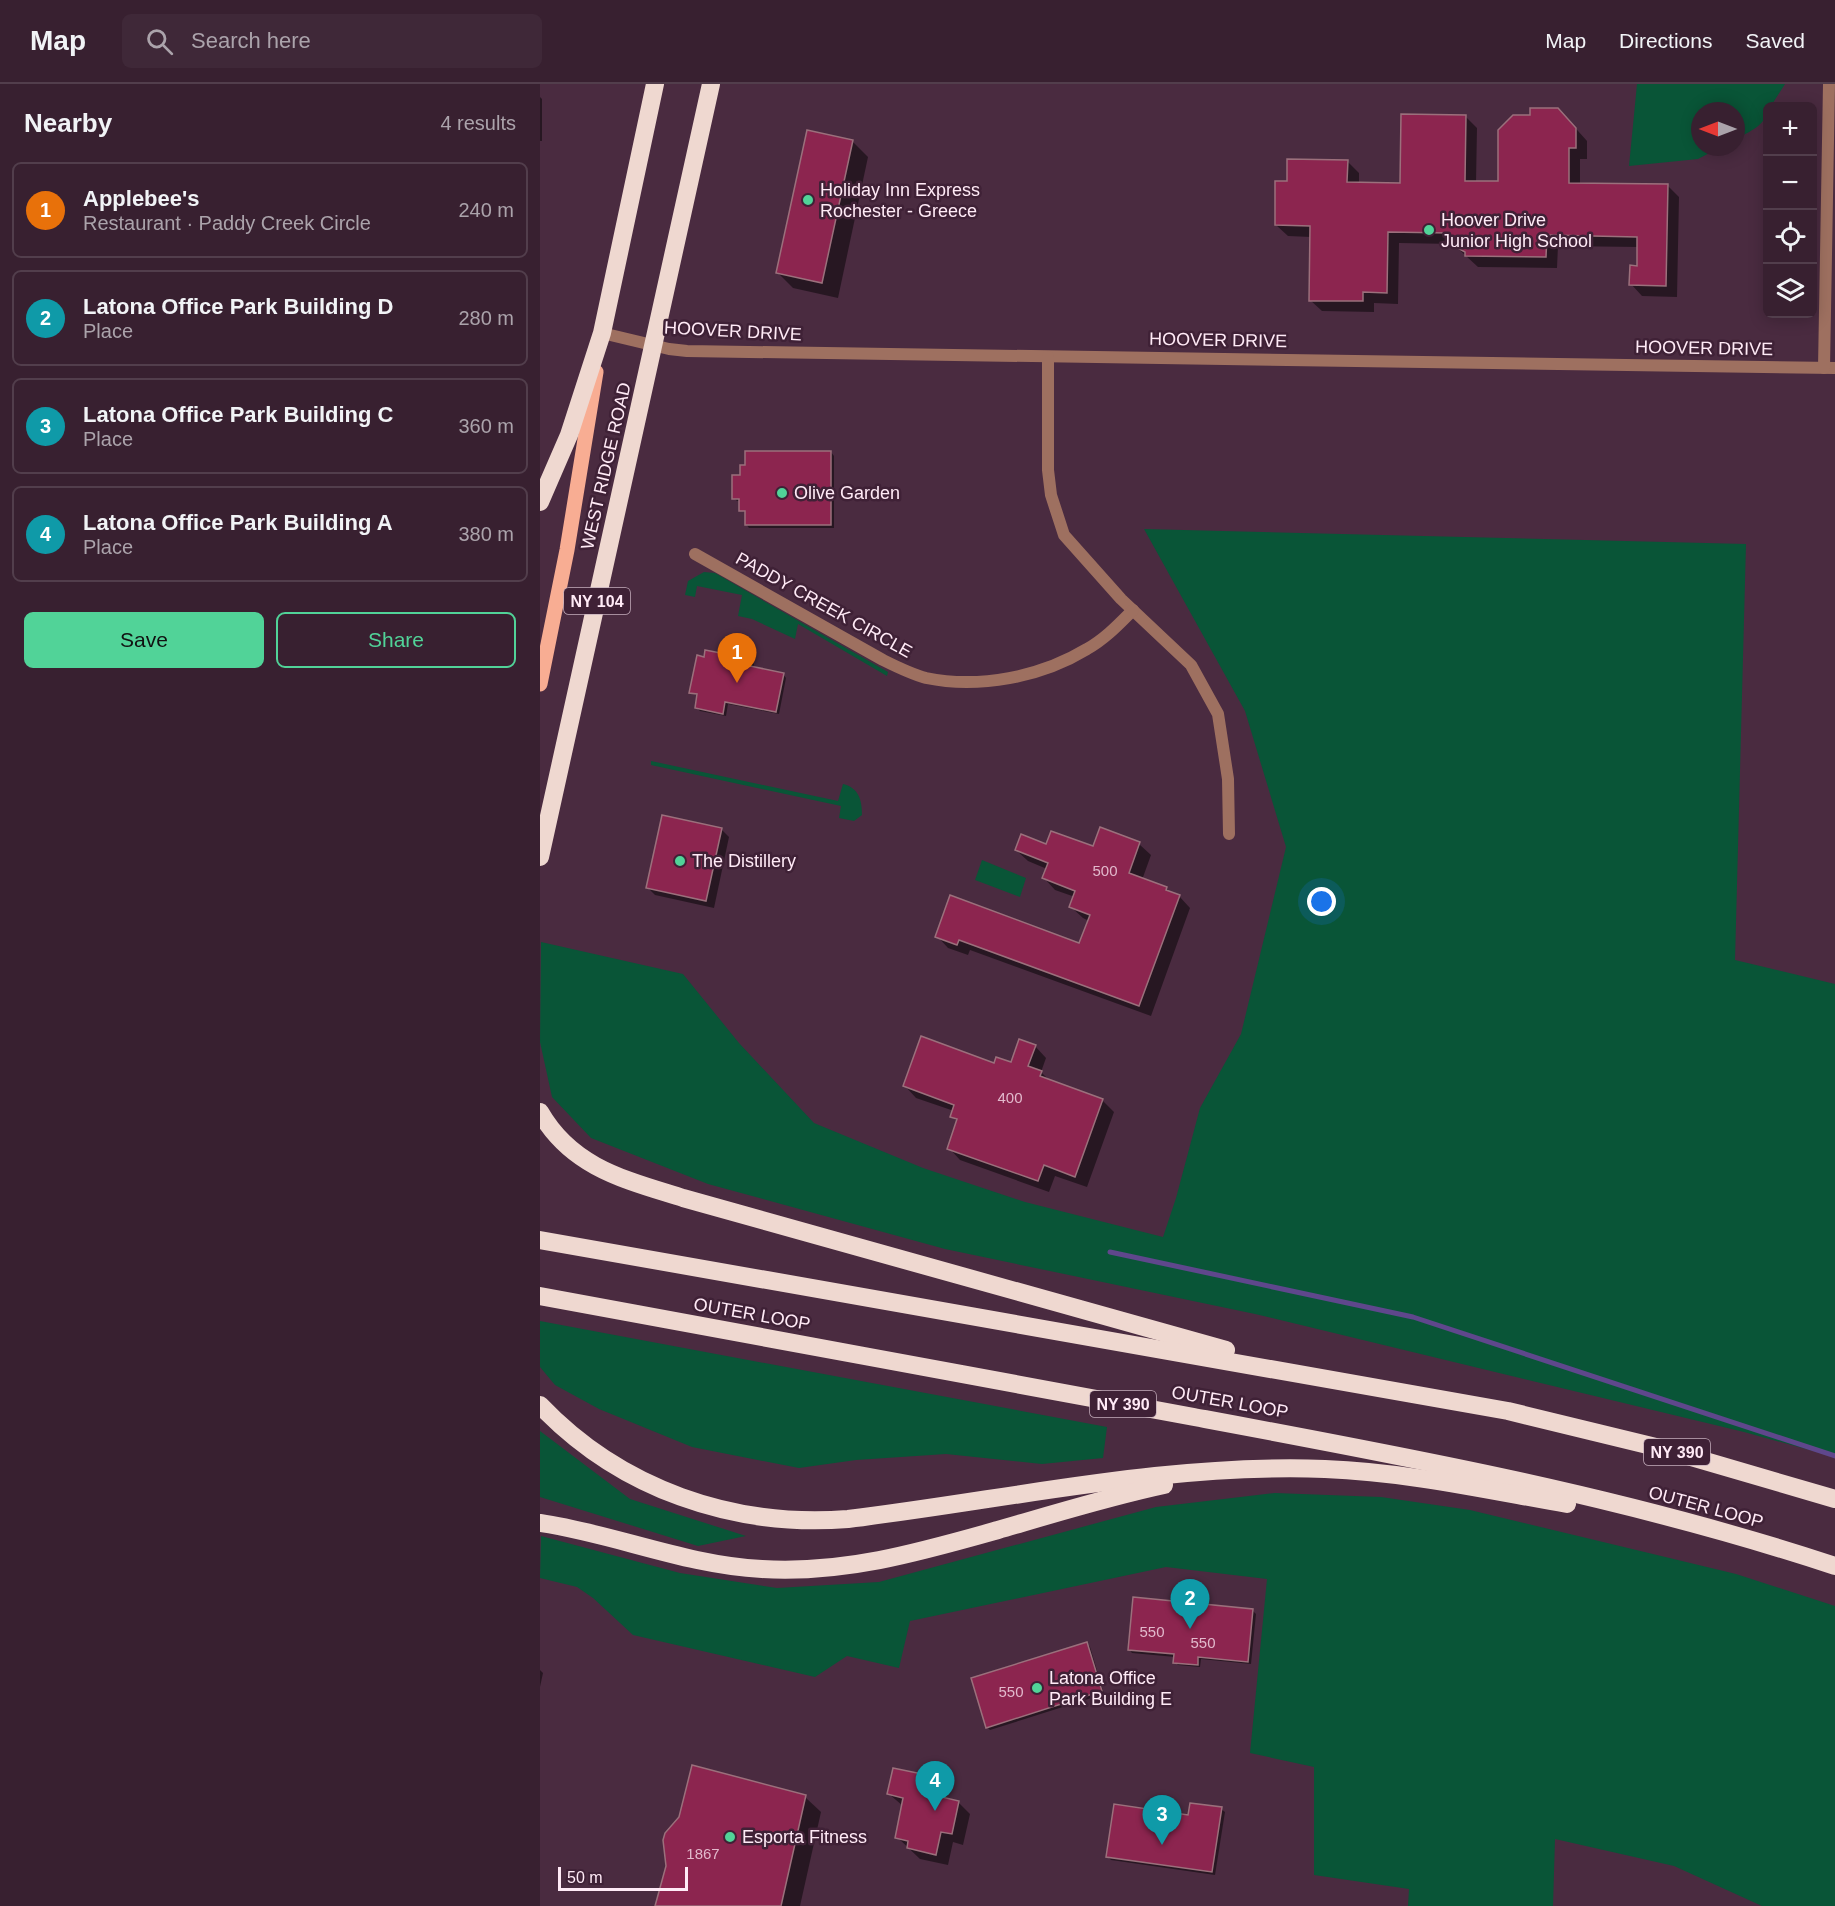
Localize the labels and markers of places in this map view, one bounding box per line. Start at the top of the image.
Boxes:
place label: Holiday Inn Express Rochester - Greece [820,180,980,221]
marker: Holiday Inn Express Rochester - Greece [801,193,815,207]
place label: Hoover Drive Junior High School [1441,210,1592,251]
marker: Hoover Drive Junior High School [1422,223,1436,237]
place label: Olive Garden [794,483,900,503]
marker: Olive Garden [775,486,789,500]
pin: 1 [718,634,756,683]
place label: The Distillery [692,851,796,871]
marker: The Distillery [673,854,687,868]
pin: 2 [1170,1580,1210,1629]
place label: Latona Office Park Building E [1049,1668,1172,1709]
marker: Latona Office Park Building E [1030,1681,1044,1695]
pin: 4 [916,1762,954,1811]
pin: 3 [1142,1796,1182,1845]
place label: Esporta Fitness [742,1827,867,1847]
marker: Esporta Fitness [723,1830,737,1844]

